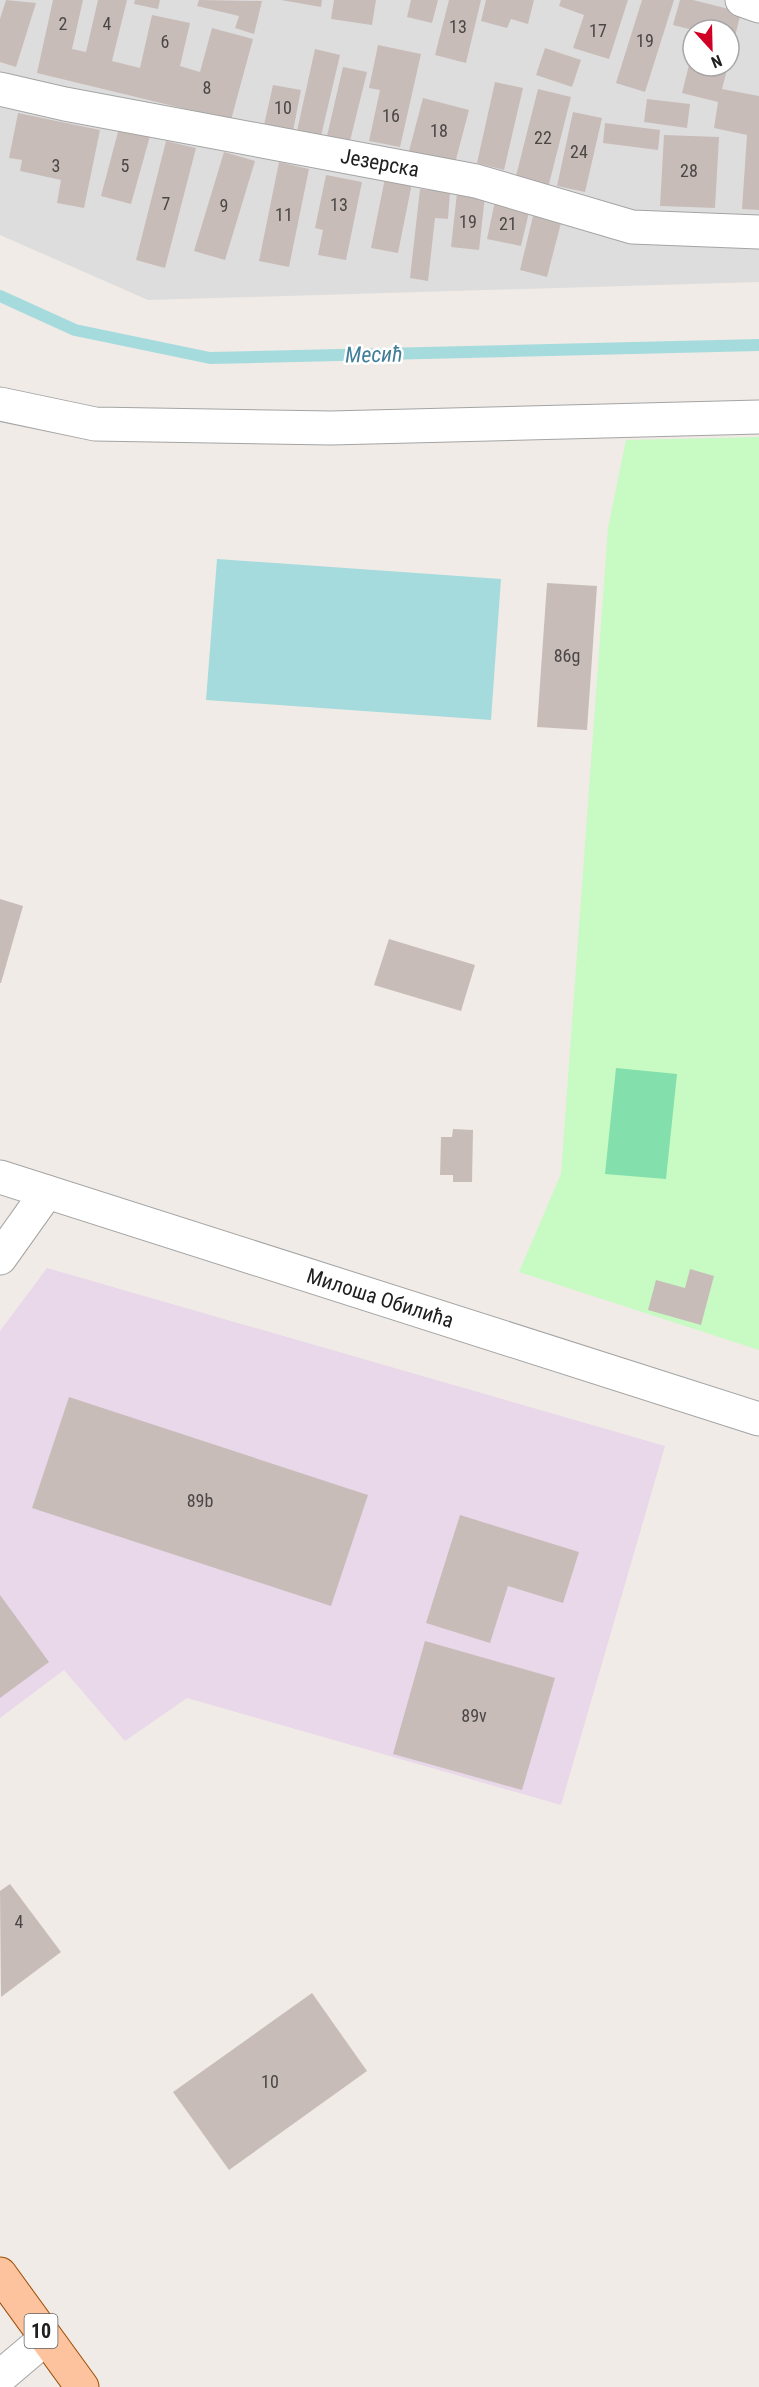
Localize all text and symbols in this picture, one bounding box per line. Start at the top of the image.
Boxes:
house number: 2 [59,13,68,34]
house number: 4 [103,13,112,34]
house number: 13 [449,16,467,37]
north arrow [681,18,741,78]
house number: 17 [589,20,607,41]
house number: 19 [636,30,654,51]
house number: 6 [161,31,169,52]
text: N [708,51,725,72]
house number: 8 [203,77,211,98]
house number: 10 [274,97,292,118]
house number: 16 [382,105,400,126]
house number: 18 [430,120,448,141]
house number: 22 [534,127,552,148]
house number: 24 [570,141,588,162]
street label: Језерска [339,144,421,182]
house number: 3 [52,155,60,176]
house number: 5 [121,155,130,176]
house number: 28 [680,160,698,181]
house number: 7 [162,193,171,214]
house number: 13 [330,194,348,215]
house number: 9 [220,195,228,216]
house number: 11 [275,204,293,225]
house number: 19 [459,211,477,232]
house number: 21 [499,213,517,234]
water label: Месић [345,341,403,368]
house number: 86g [554,645,580,666]
street label: Милоша Обилића [304,1264,457,1333]
house number: 89b [187,1490,213,1511]
house number: 89v [461,1705,487,1726]
house number: 4 [15,1911,24,1932]
house number: 10 [261,2071,279,2092]
road number: 10 [24,2314,57,2348]

